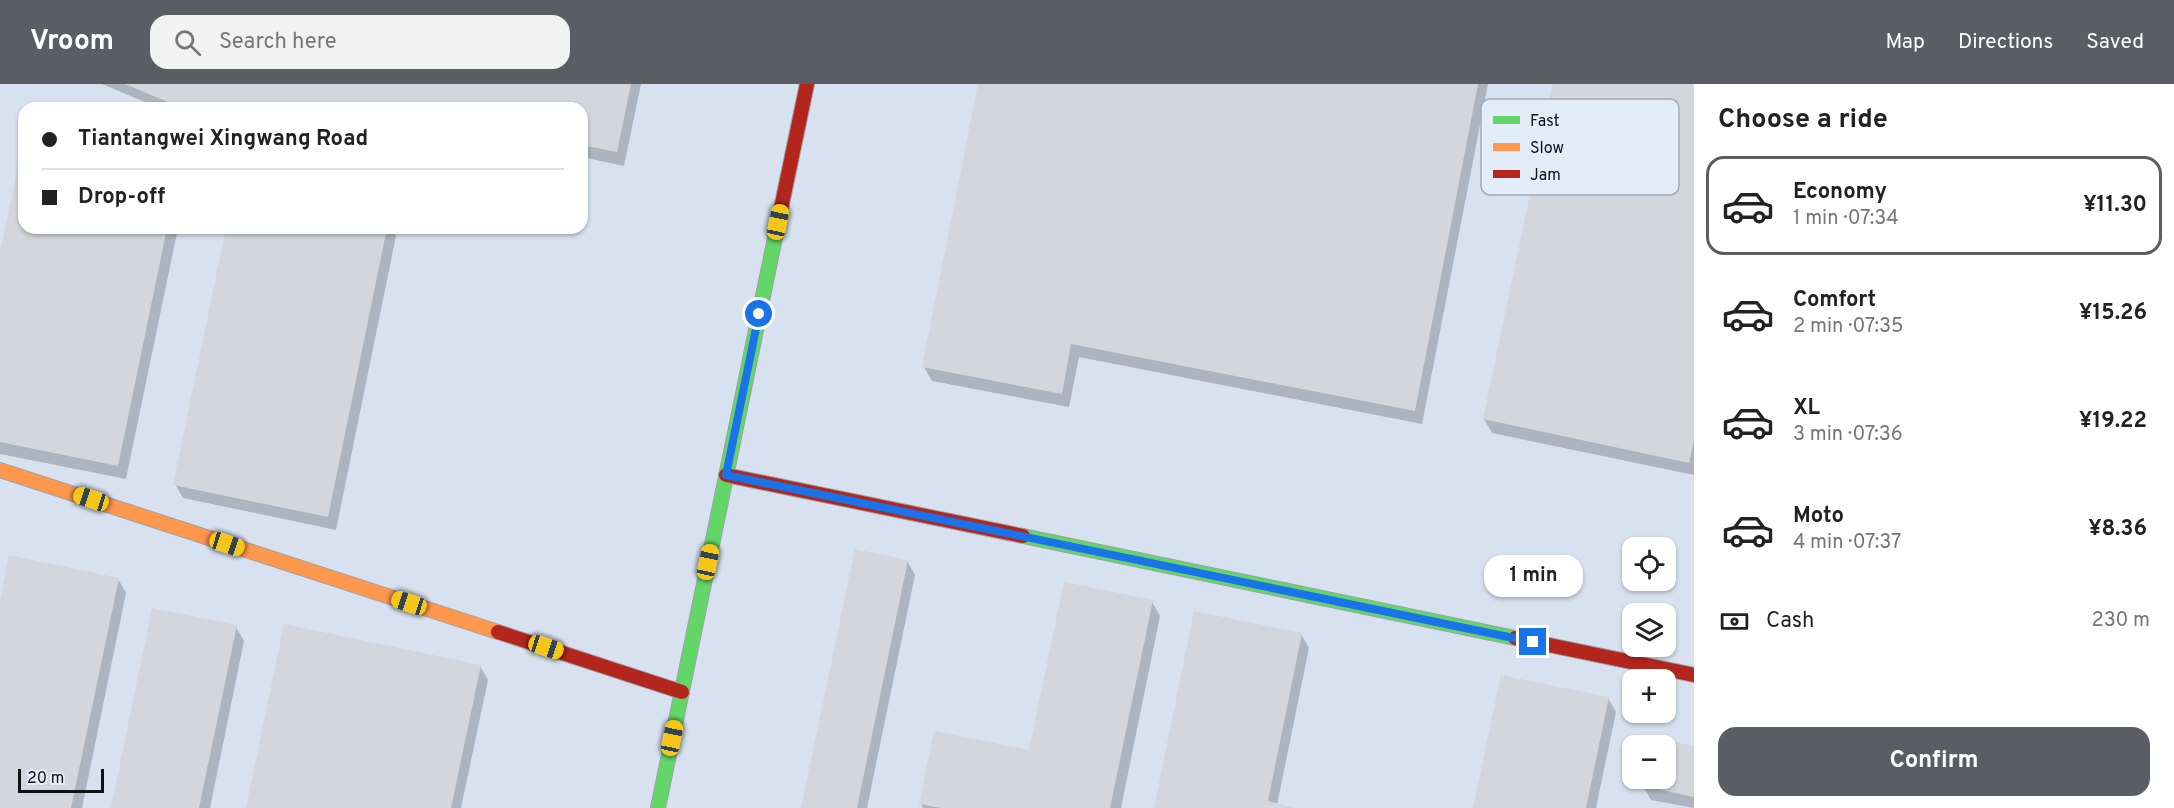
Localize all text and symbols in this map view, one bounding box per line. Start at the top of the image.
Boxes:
search box [150,15,570,69]
text: Vroom [30,24,114,60]
icon: search [171,26,204,59]
text: Search here [219,29,337,56]
text: Map [1885,29,1925,56]
text: Directions [1958,29,2053,56]
text: Saved [2086,29,2144,56]
legend [1481,99,1679,195]
text: Choose a ride [1718,103,1888,137]
text: Fast [1530,112,1560,132]
text: Tiantangwei Xingwang Road [78,126,368,153]
text: Slow [1530,139,1564,159]
text: Jam [1530,166,1561,186]
icon: car [1721,179,1775,233]
text: Economy [1793,179,1887,206]
text: Drop-off [78,184,165,211]
text: ¥11.30 [2083,192,2147,219]
car [765,203,791,241]
text: 1 min · 07:34 [1793,206,1899,232]
icon: car [1721,287,1775,341]
text: Comfort [1793,287,1876,314]
route start [745,300,772,327]
text: ¥15.26 [2079,300,2147,327]
text: 2 min · 07:35 [1793,314,1903,340]
icon: car [1721,395,1775,449]
text: XL [1793,395,1820,422]
text: ¥19.22 [2079,408,2147,435]
text: 3 min · 07:36 [1793,422,1903,448]
car [71,485,111,513]
icon: car [1721,503,1775,557]
text: Moto [1793,503,1844,530]
text: ¥8.36 [2088,516,2147,543]
car [207,530,247,558]
text: 4 min · 07:37 [1793,530,1901,556]
map controls [1622,537,1676,789]
button: locate [1622,537,1676,591]
car [695,543,721,581]
callout: 1 min [1484,555,1582,597]
text: 1 min [1509,563,1558,589]
car [389,589,429,617]
button: layers [1622,603,1676,657]
icon: cash [1718,605,1751,638]
text: Cash [1766,608,1815,635]
text: 230 m [2091,608,2150,634]
route end [1519,628,1546,655]
car [526,633,566,661]
button: + [1622,669,1676,723]
car [659,719,685,757]
button: Confirm [1718,727,2150,796]
button: − [1622,735,1676,789]
scale bar [18,766,104,794]
text: 20 m [27,769,64,789]

